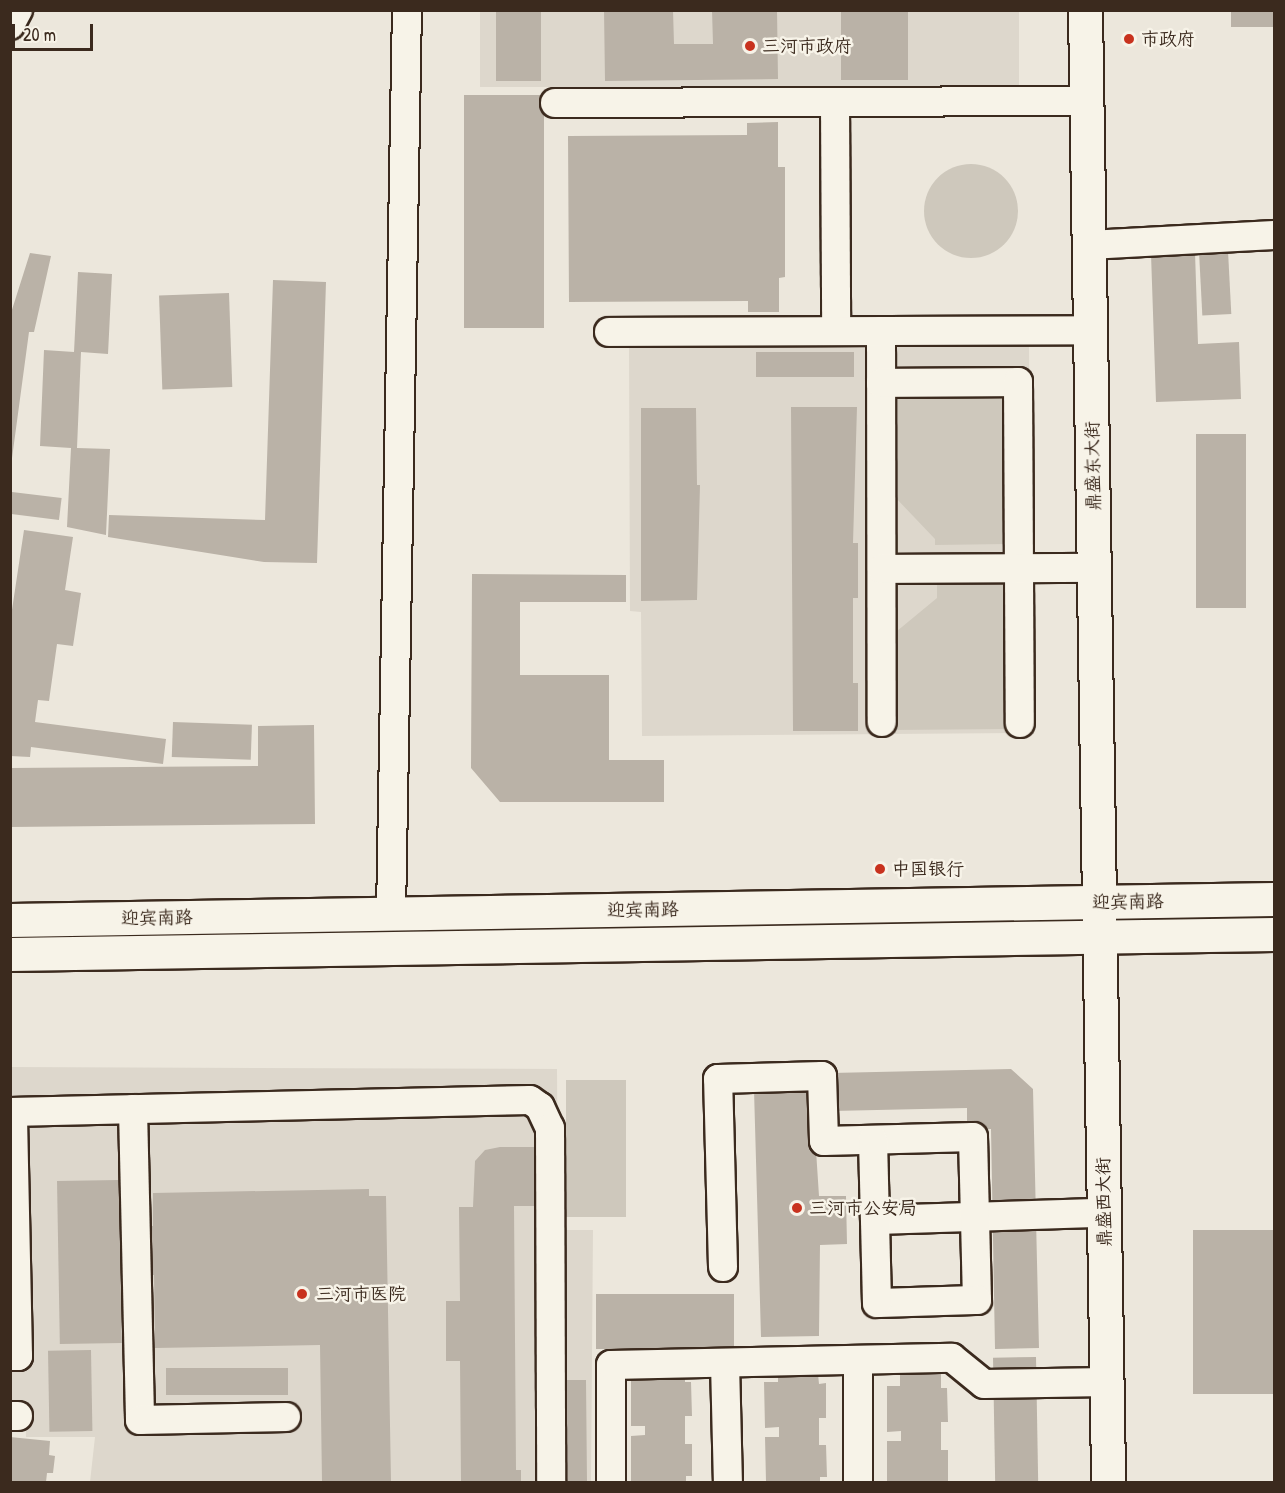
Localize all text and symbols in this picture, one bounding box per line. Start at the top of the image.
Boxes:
scale bar [15,12,96,50]
text: 20 m [23,22,56,47]
place label: 市政府 [1141,28,1195,50]
marker: 市政府 [1122,32,1136,46]
place label: 三河市政府 [762,35,852,57]
marker: 三河市政府 [743,39,757,53]
street label: 鼎盛东大街 [1081,421,1105,511]
place label: 中国银行 [892,858,964,880]
marker: 中国银行 [873,862,887,876]
street label: 迎宾南路 [1092,891,1164,913]
street label: 迎宾南路 [607,899,679,921]
street label: 迎宾南路 [121,907,193,929]
street label: 鼎盛西大街 [1092,1157,1116,1247]
place label: 三河市公安局 [809,1197,917,1219]
marker: 三河市公安局 [790,1201,804,1215]
place label: 三河市医院 [316,1283,406,1305]
marker: 三河市医院 [293,1285,311,1303]

